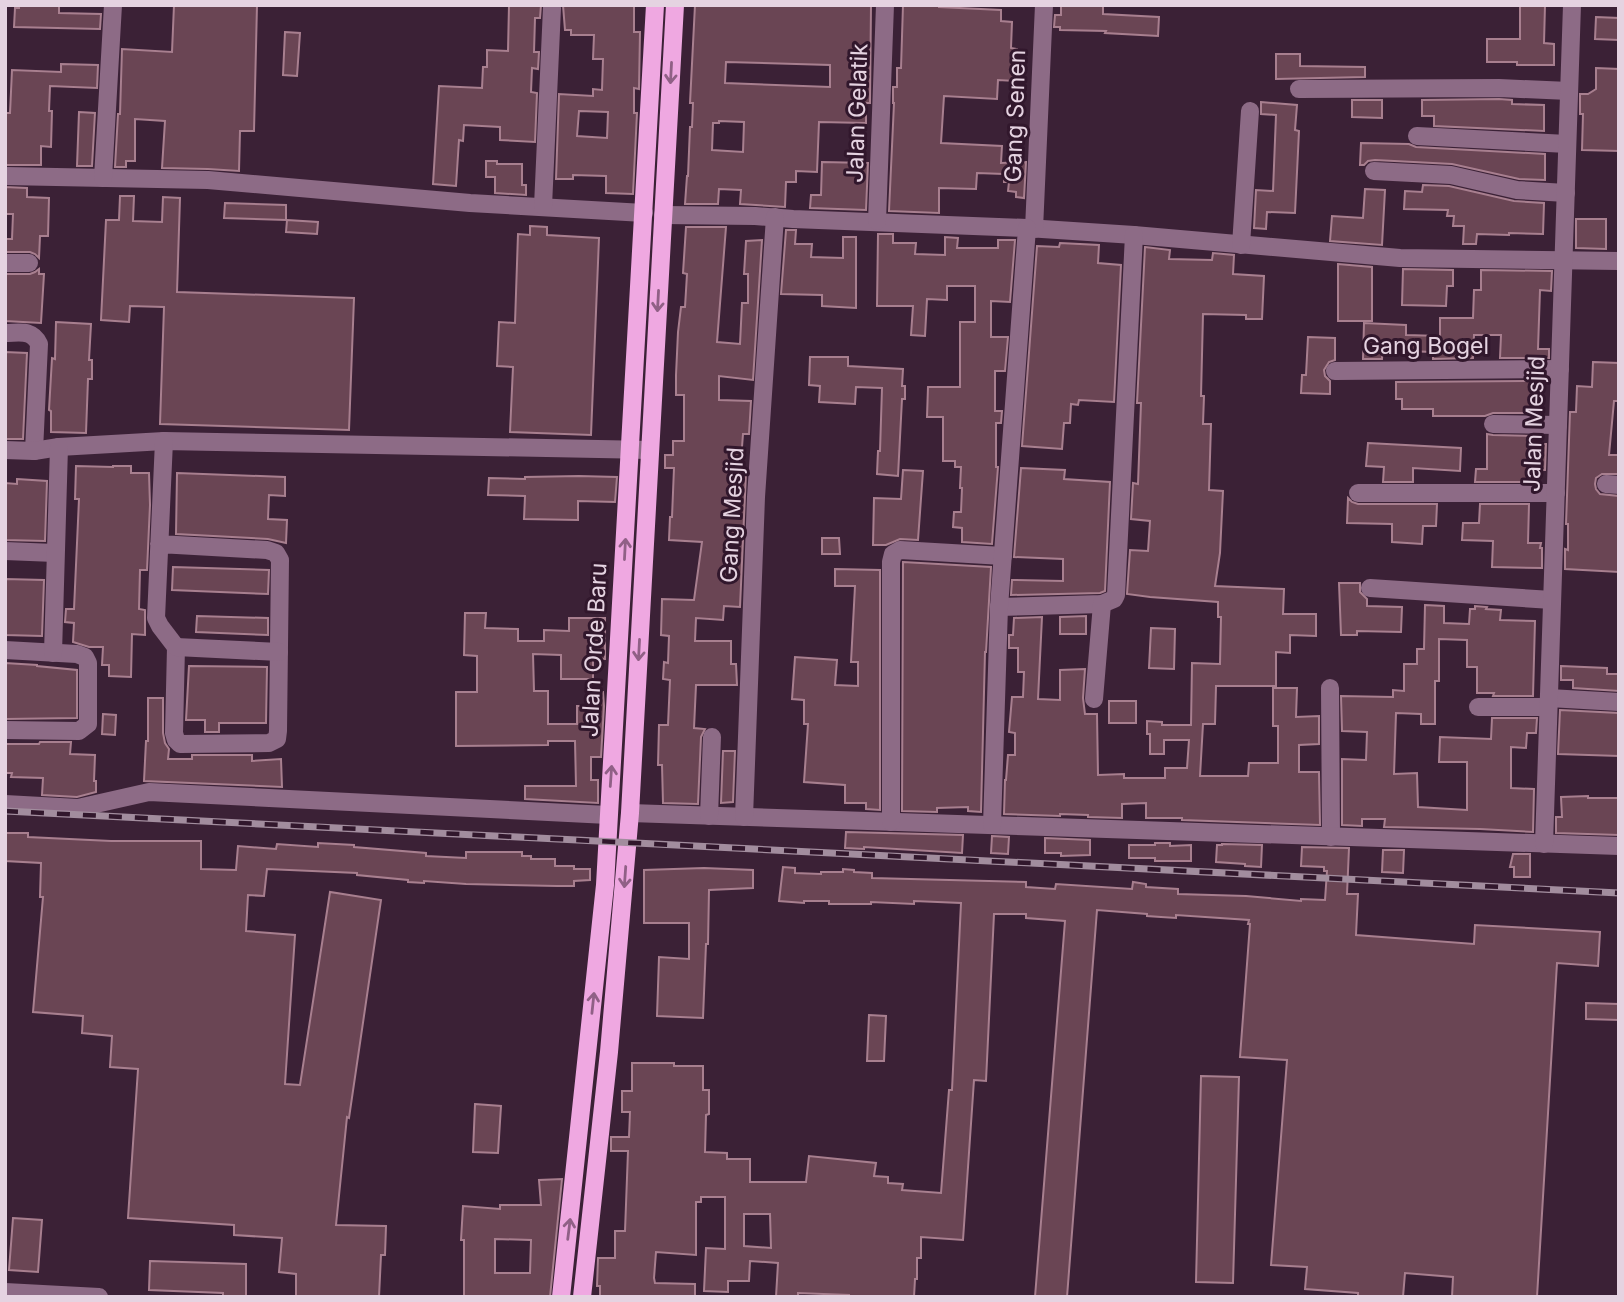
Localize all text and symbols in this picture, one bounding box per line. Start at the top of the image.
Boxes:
street label: Jalan Gelatik [841,42,873,183]
street label: Gang Senen [999,49,1031,183]
one-way arrow [664,62,677,84]
one-way arrow [652,289,665,312]
street label: Gang Bogel [1363,332,1489,360]
street label: Jalan Mesjid [1518,355,1550,493]
street label: Gang Mesjid [714,446,750,584]
one-way arrow [619,538,632,561]
street label: Jalan Orde Baru [575,562,613,738]
one-way arrow [632,638,645,661]
one-way arrow [605,765,618,788]
one-way arrow [618,865,631,888]
one-way arrow [587,992,600,1015]
one-way arrow [563,1218,576,1241]

